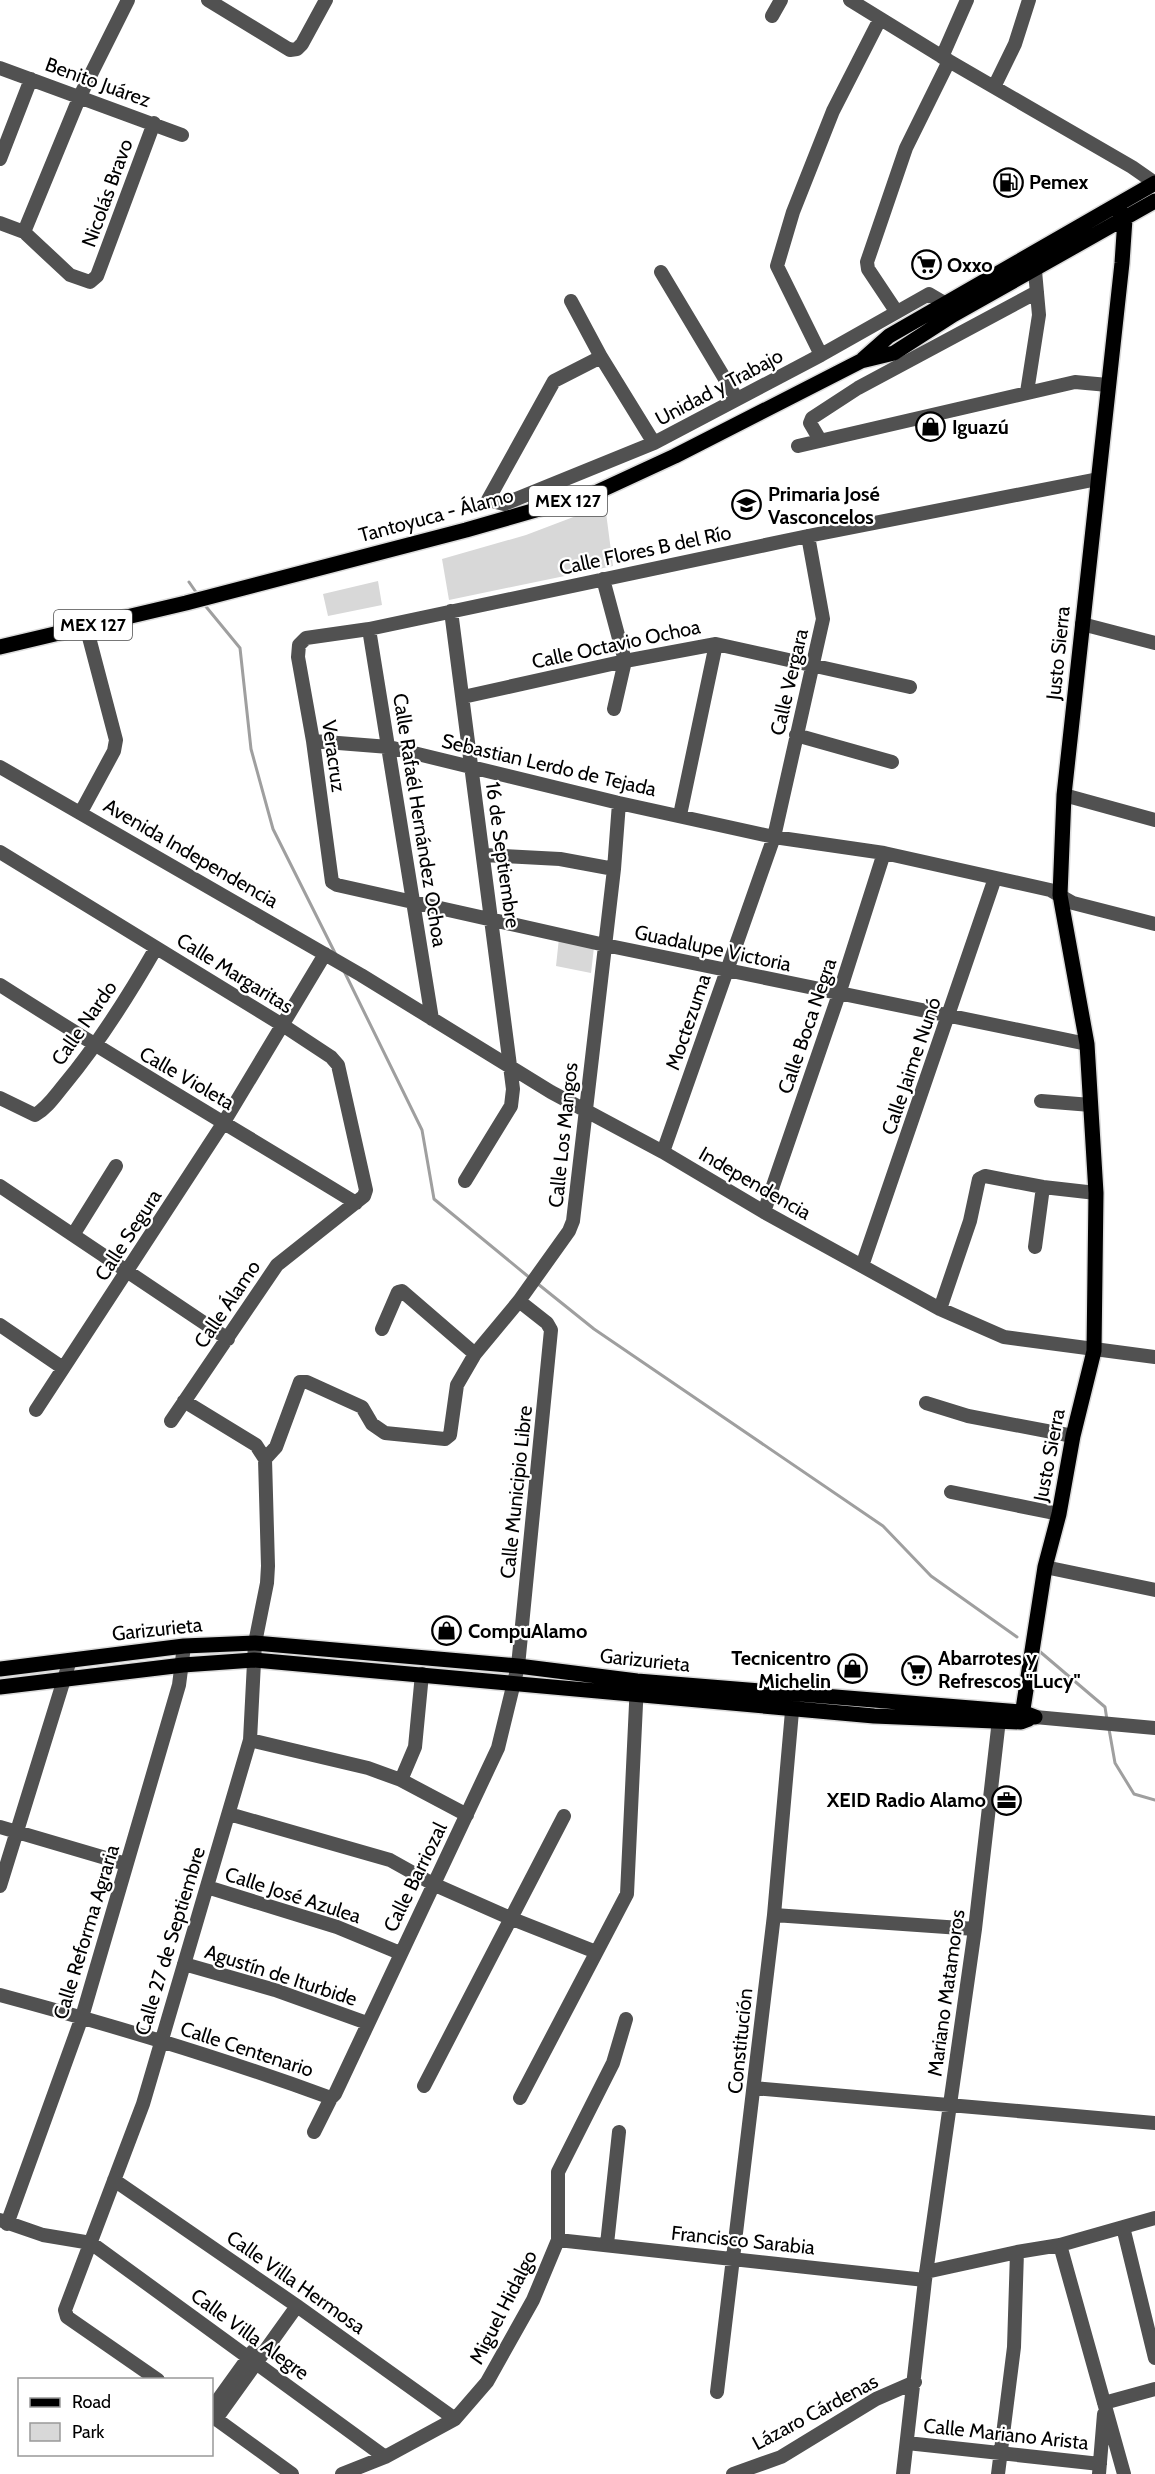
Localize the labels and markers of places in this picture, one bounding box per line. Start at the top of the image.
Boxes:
fuel station icon: Pemex [992,166,1024,198]
place label: Pemex [1029,170,1089,194]
supermarket icon: Oxxo [910,249,942,281]
place label: Oxxo [947,253,993,277]
shop icon: Iguazú [915,411,947,443]
place label: Iguazú [952,415,1009,439]
place label: Primaria José Vasconcelos [768,482,880,529]
school or university icon: Primaria José Vasconcelos [731,489,763,521]
shop icon: CompuAlamo [431,1615,463,1647]
place label: CompuAlamo [468,1619,587,1643]
place label: Tecnicentro Michelin [731,1646,831,1693]
place label: Abarrotes y Refrescos "Lucy" [938,1646,1081,1693]
shop icon: Tecnicentro Michelin [836,1653,868,1685]
supermarket icon: Abarrotes y Refrescos "Lucy" [901,1654,933,1686]
office icon: XEID Radio Alamo [991,1784,1023,1816]
place label: XEID Radio Alamo [826,1788,986,1812]

